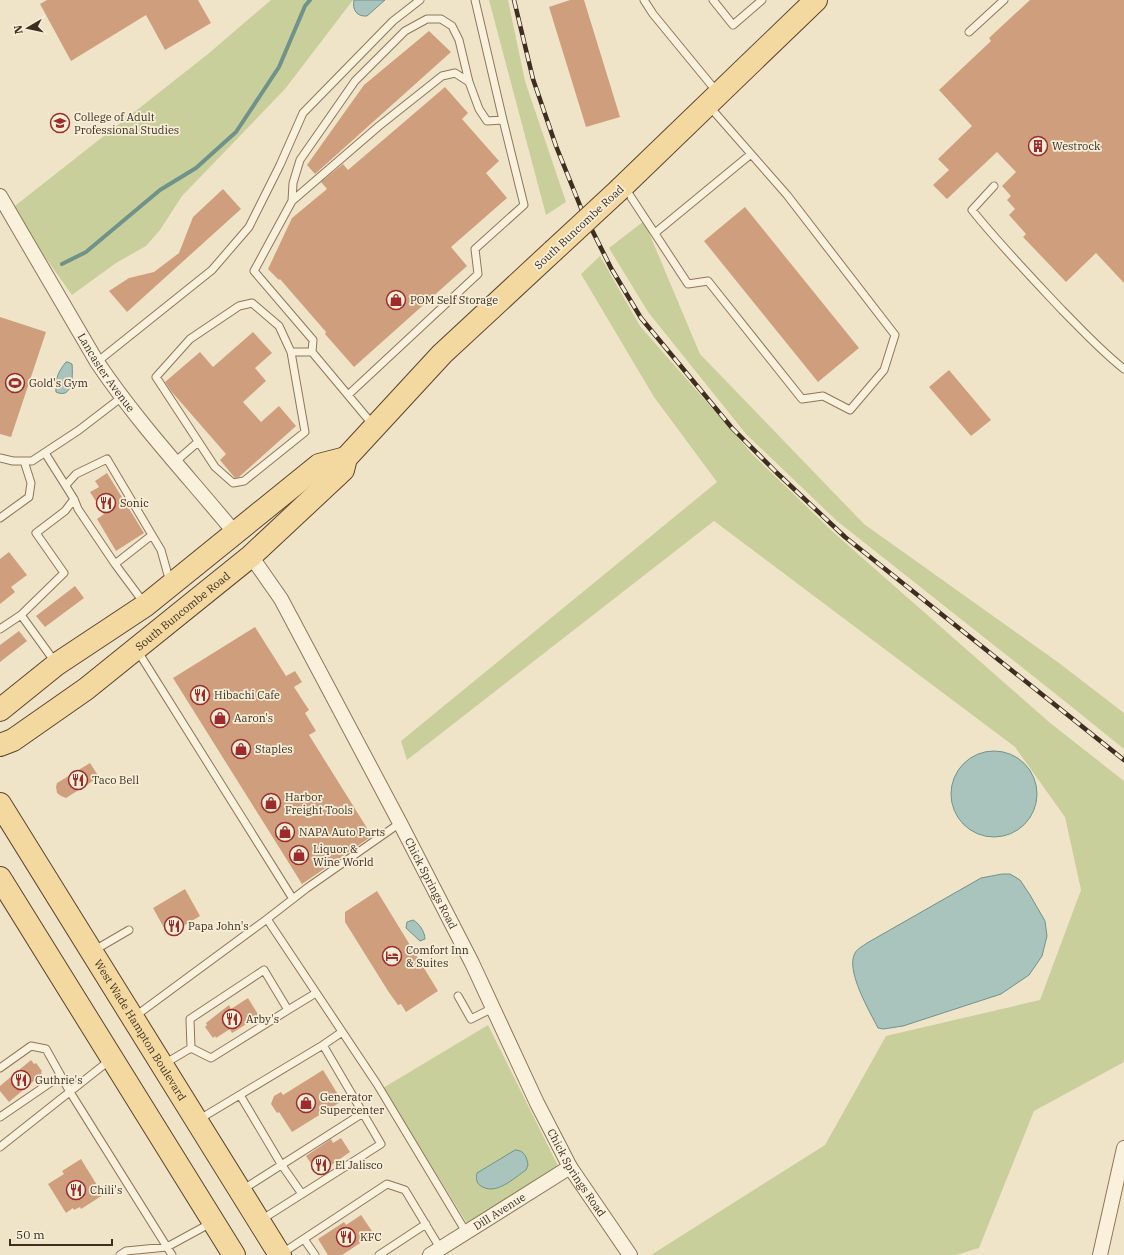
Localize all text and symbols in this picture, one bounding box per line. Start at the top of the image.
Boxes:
north arrow [8,8,48,48]
text: N [10,24,26,35]
place label: College of Adult Professional Studies [74,110,179,137]
school or university icon: College of Adult Professional Studies [49,112,71,134]
building icon: Westrock [1027,135,1049,157]
place label: Westrock [1052,139,1101,153]
street label: South Buncombe Road [531,182,627,272]
shop icon: POM Self Storage [385,289,407,311]
place label: POM Self Storage [410,293,498,307]
street label: Lancaster Avenue [75,330,138,415]
sports icon: Gold's Gym [4,372,26,394]
place label: Gold's Gym [29,376,88,390]
restaurant icon: Sonic [95,492,117,514]
place label: Sonic [120,496,149,510]
street label: South Buncombe Road [132,569,233,654]
restaurant icon: Hibachi Cafe [189,684,211,706]
place label: Hibachi Cafe [214,688,280,702]
shop icon: Aaron's [209,707,231,729]
place label: Aaron's [234,711,273,725]
shop icon: Staples [230,738,252,760]
place label: Staples [255,742,293,756]
restaurant icon: Taco Bell [67,769,89,791]
place label: Taco Bell [92,773,139,787]
place label: Harbor Freight Tools [285,790,353,817]
shop icon: Harbor Freight Tools [260,792,282,814]
shop icon: NAPA Auto Parts [274,821,296,843]
place label: NAPA Auto Parts [299,825,385,839]
street label: Chick Springs Road [402,835,461,932]
place label: Liquor & Wine World [313,842,374,869]
shop icon: Liquor & Wine World [288,844,310,866]
restaurant icon: Papa John's [163,915,185,937]
place label: Papa John's [188,919,249,933]
place label: Comfort Inn & Suites [406,943,469,970]
hotel icon: Comfort Inn & Suites [381,945,403,967]
street label: West Wade Hampton Boulevard [91,957,190,1103]
restaurant icon: Arby's [221,1008,243,1030]
place label: Arby's [246,1012,279,1026]
restaurant icon: Guthrie's [10,1069,32,1091]
place label: Guthrie's [35,1073,83,1087]
place label: Generator Supercenter [320,1090,384,1117]
shop icon: Generator Supercenter [295,1092,317,1114]
street label: Chick Springs Road [544,1126,609,1220]
restaurant icon: El Jalisco [310,1154,332,1176]
place label: El Jalisco [335,1158,383,1172]
restaurant icon: Chili's [65,1179,87,1201]
place label: Chili's [90,1183,122,1197]
street label: Dill Avenue [471,1190,528,1233]
scale bar [10,1221,112,1247]
restaurant icon: KFC [335,1226,357,1248]
text: 50 m [16,1227,45,1242]
place label: KFC [360,1230,382,1244]

